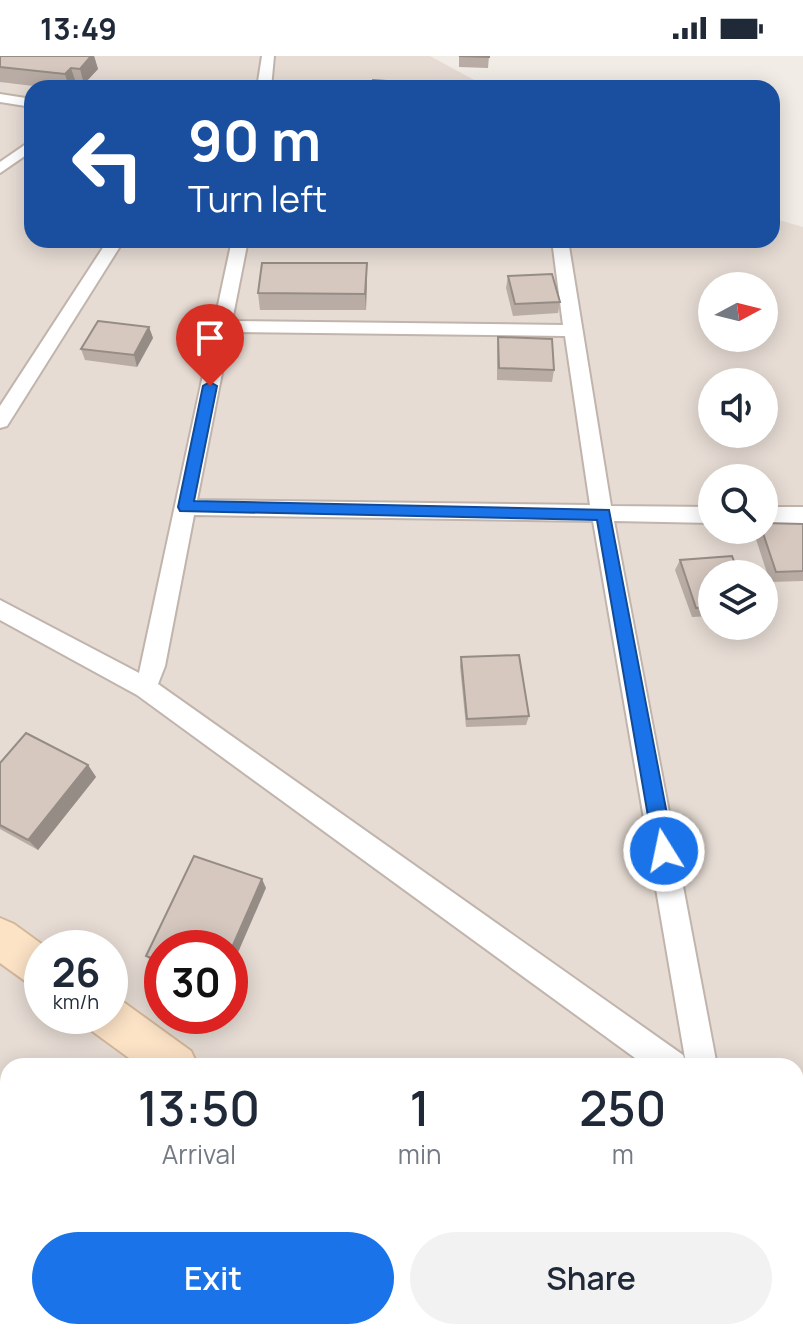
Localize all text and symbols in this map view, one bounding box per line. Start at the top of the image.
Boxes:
text: 13:49 [40,8,117,49]
text: 90 m [188,101,321,178]
icon: left [56,112,160,216]
text: Turn left [188,174,327,223]
north arrow [698,272,778,352]
map controls [698,272,778,640]
pin [176,304,244,386]
icon: arrive [188,316,232,360]
button: sound [698,368,778,448]
button: search [698,464,778,544]
button: layers [698,560,778,640]
position arrow [622,809,706,893]
speed limit sign: 30 [144,930,248,1034]
text: 26 [52,944,100,999]
text: km/h [53,988,99,1015]
text: 13:50 [138,1075,260,1140]
text: 1 [410,1075,430,1140]
text: 250 [579,1075,666,1140]
text: Arrival [162,1136,236,1172]
text: min [398,1136,441,1172]
text: m [612,1136,634,1172]
button: Exit [32,1232,394,1324]
button: Share [410,1232,772,1324]

